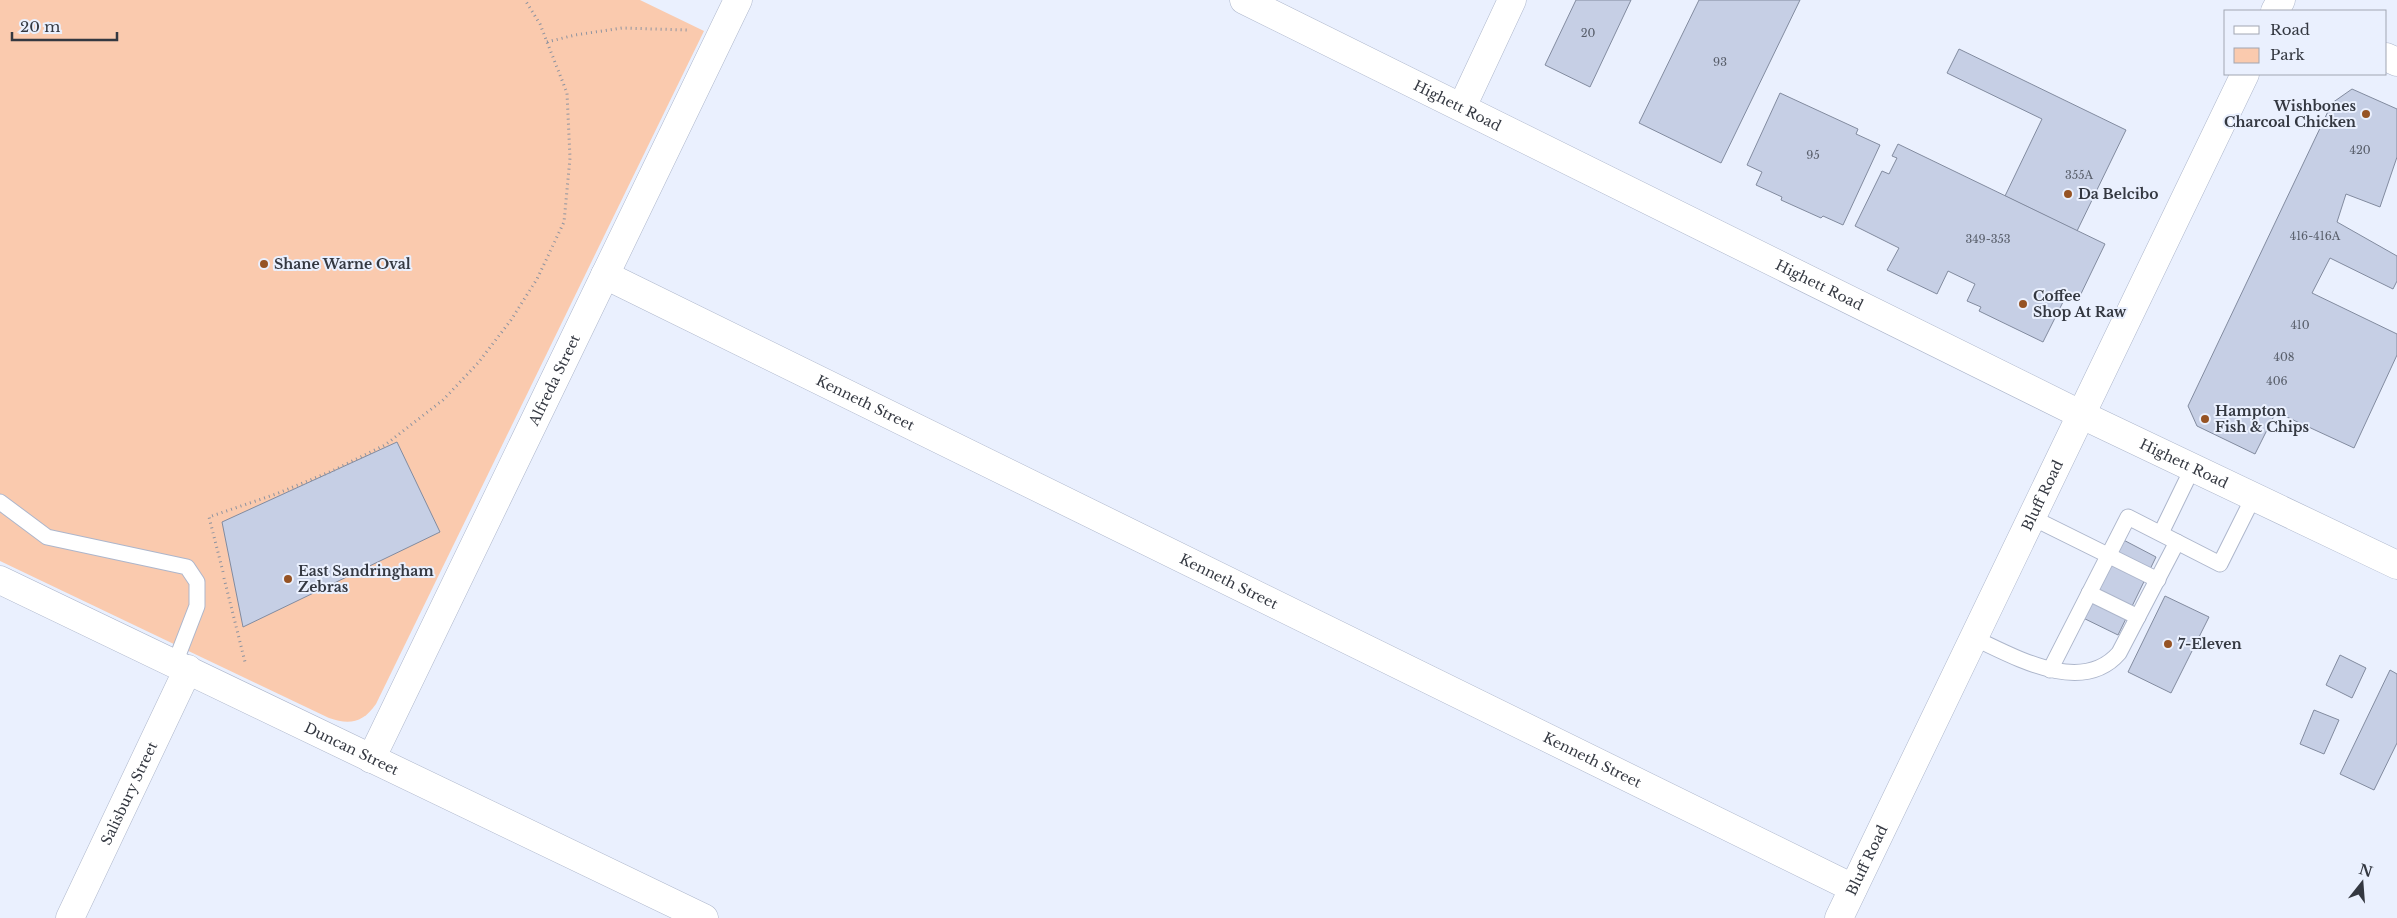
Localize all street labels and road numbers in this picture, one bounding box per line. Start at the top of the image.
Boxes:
street label: Highett Road [1410,76,1505,135]
street label: Highett Road [1772,256,1867,314]
street label: Alfreda Street [524,331,584,429]
street label: Kenneth Street [813,371,918,435]
street label: Highett Road [2137,435,2231,492]
street label: Bluff Road [2018,457,2067,534]
street label: Kenneth Street [1177,550,1281,613]
street label: Duncan Street [301,718,402,779]
street label: Kenneth Street [1540,728,1645,792]
street label: Salisbury Street [97,738,162,848]
street label: Bluff Road [1842,822,1892,899]

